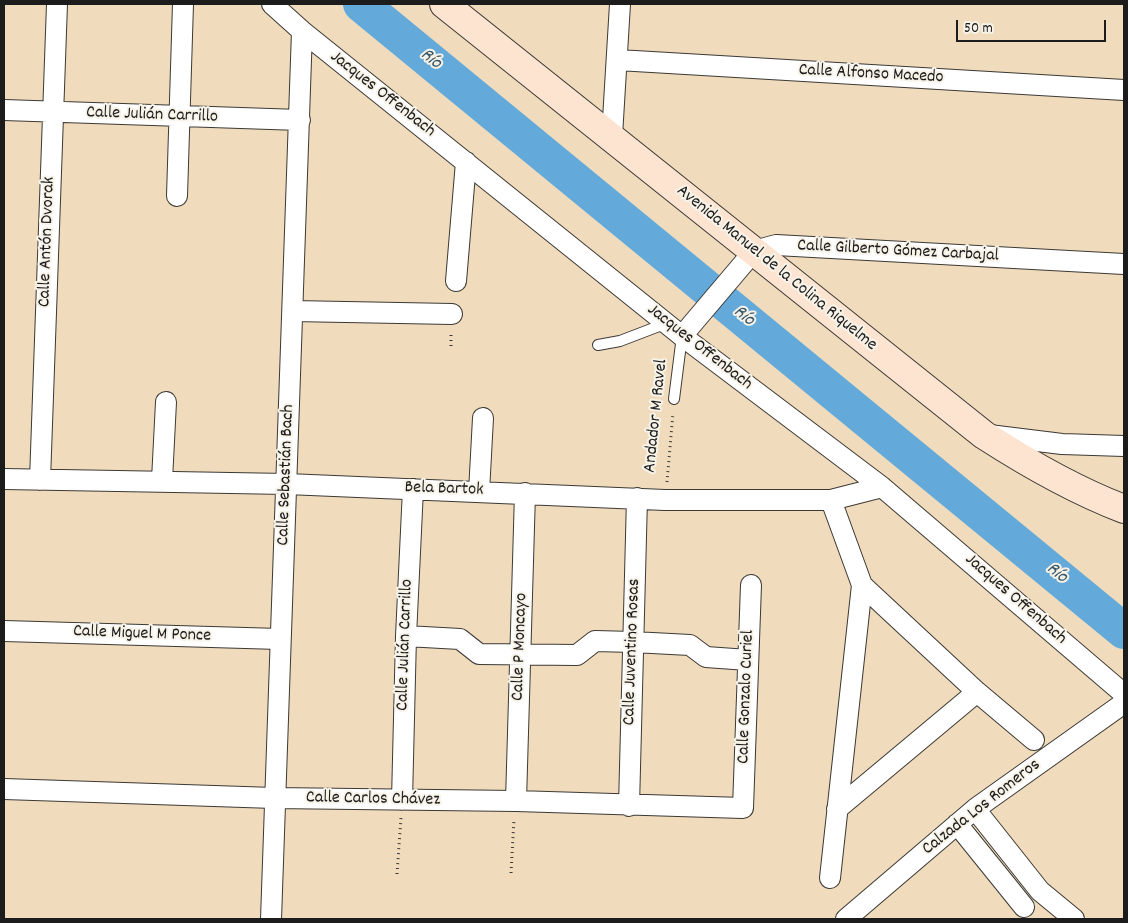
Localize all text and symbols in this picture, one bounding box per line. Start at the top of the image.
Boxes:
scale bar [958,10,1108,42]
text: 50 m [964,18,993,40]
water label: Río [415,44,445,76]
street label: Jacques Offenbach [325,47,439,143]
street label: Calle Alfonso Macedo [798,60,944,90]
street label: Calle Julián Carrillo [86,103,218,129]
street label: Calle Antón Dvorak [35,176,61,308]
street label: Avenida Manuel de la Colina Riquelme [671,181,881,357]
street label: Calle Gilberto Gómez Carbajal [797,236,999,268]
street label: Jacques Offenbach [642,300,756,396]
water label: Río [728,301,758,333]
street label: Andador M Ravel [640,358,674,474]
street label: Calle Sebastián Bach [274,404,300,546]
street label: Bela Bartok [404,478,484,502]
street label: Jacques Offenbach [960,550,1070,650]
water label: Río [1041,558,1071,590]
street label: Calle Juventino Rosas [620,578,646,726]
street label: Calle Julián Carrillo [393,579,419,711]
street label: Calle P Moncayo [508,593,534,701]
street label: Calle Miguel M Ponce [73,622,211,648]
street label: Calle Gonzalo Curiel [734,630,760,764]
street label: Calzada Los Romeros [918,755,1046,861]
street label: Calle Carlos Chávez [306,788,440,812]

